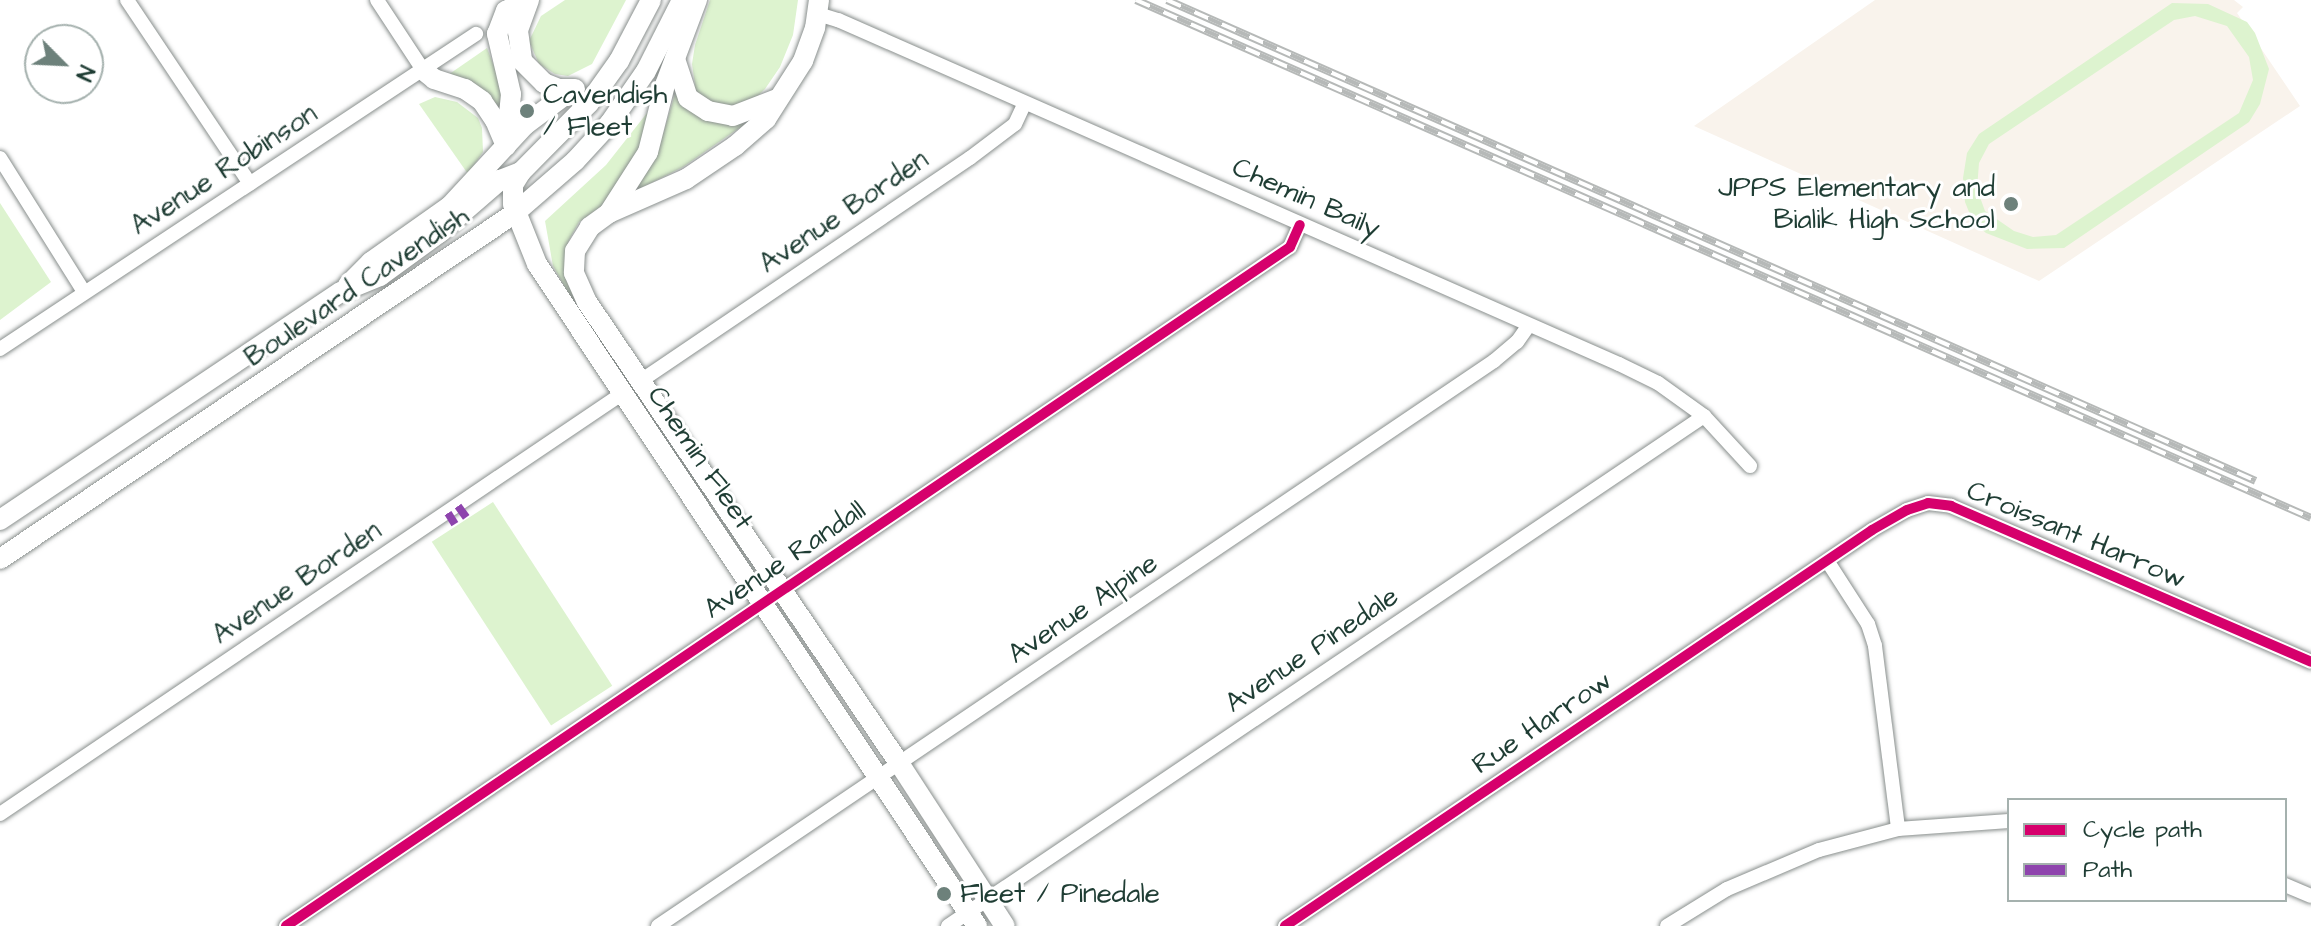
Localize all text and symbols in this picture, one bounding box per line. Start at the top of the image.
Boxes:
north arrow [24,24,104,104]
text: N [68,61,102,86]
place label: Cavendish / Fleet [543,78,667,144]
street label: Avenue Robinson [124,97,324,243]
marker: Cavendish / Fleet [518,102,536,120]
street label: Avenue Borden [753,143,935,281]
street label: Chemin Baily [1227,150,1385,246]
place label: JPPS Elementary and Bialik High School [1718,171,1995,237]
marker: JPPS Elementary and Bialik High School [2002,195,2020,213]
street label: Boulevard Cavendish [238,199,476,375]
street label: Chemin Fleet [640,380,760,536]
street label: Croissant Harrow [1961,474,2191,596]
street label: Avenue Randall [698,494,872,626]
street label: Avenue Borden [206,514,388,652]
street label: Avenue Alpine [1002,547,1164,671]
street label: Avenue Pinedale [1219,580,1405,720]
street label: Rue Harrow [1466,664,1618,782]
legend [2007,798,2287,902]
text: Cycle path [2083,813,2202,847]
text: Path [2083,853,2132,887]
place label: Fleet / Pinedale [960,877,1160,911]
marker: Fleet / Pinedale [935,885,953,903]

